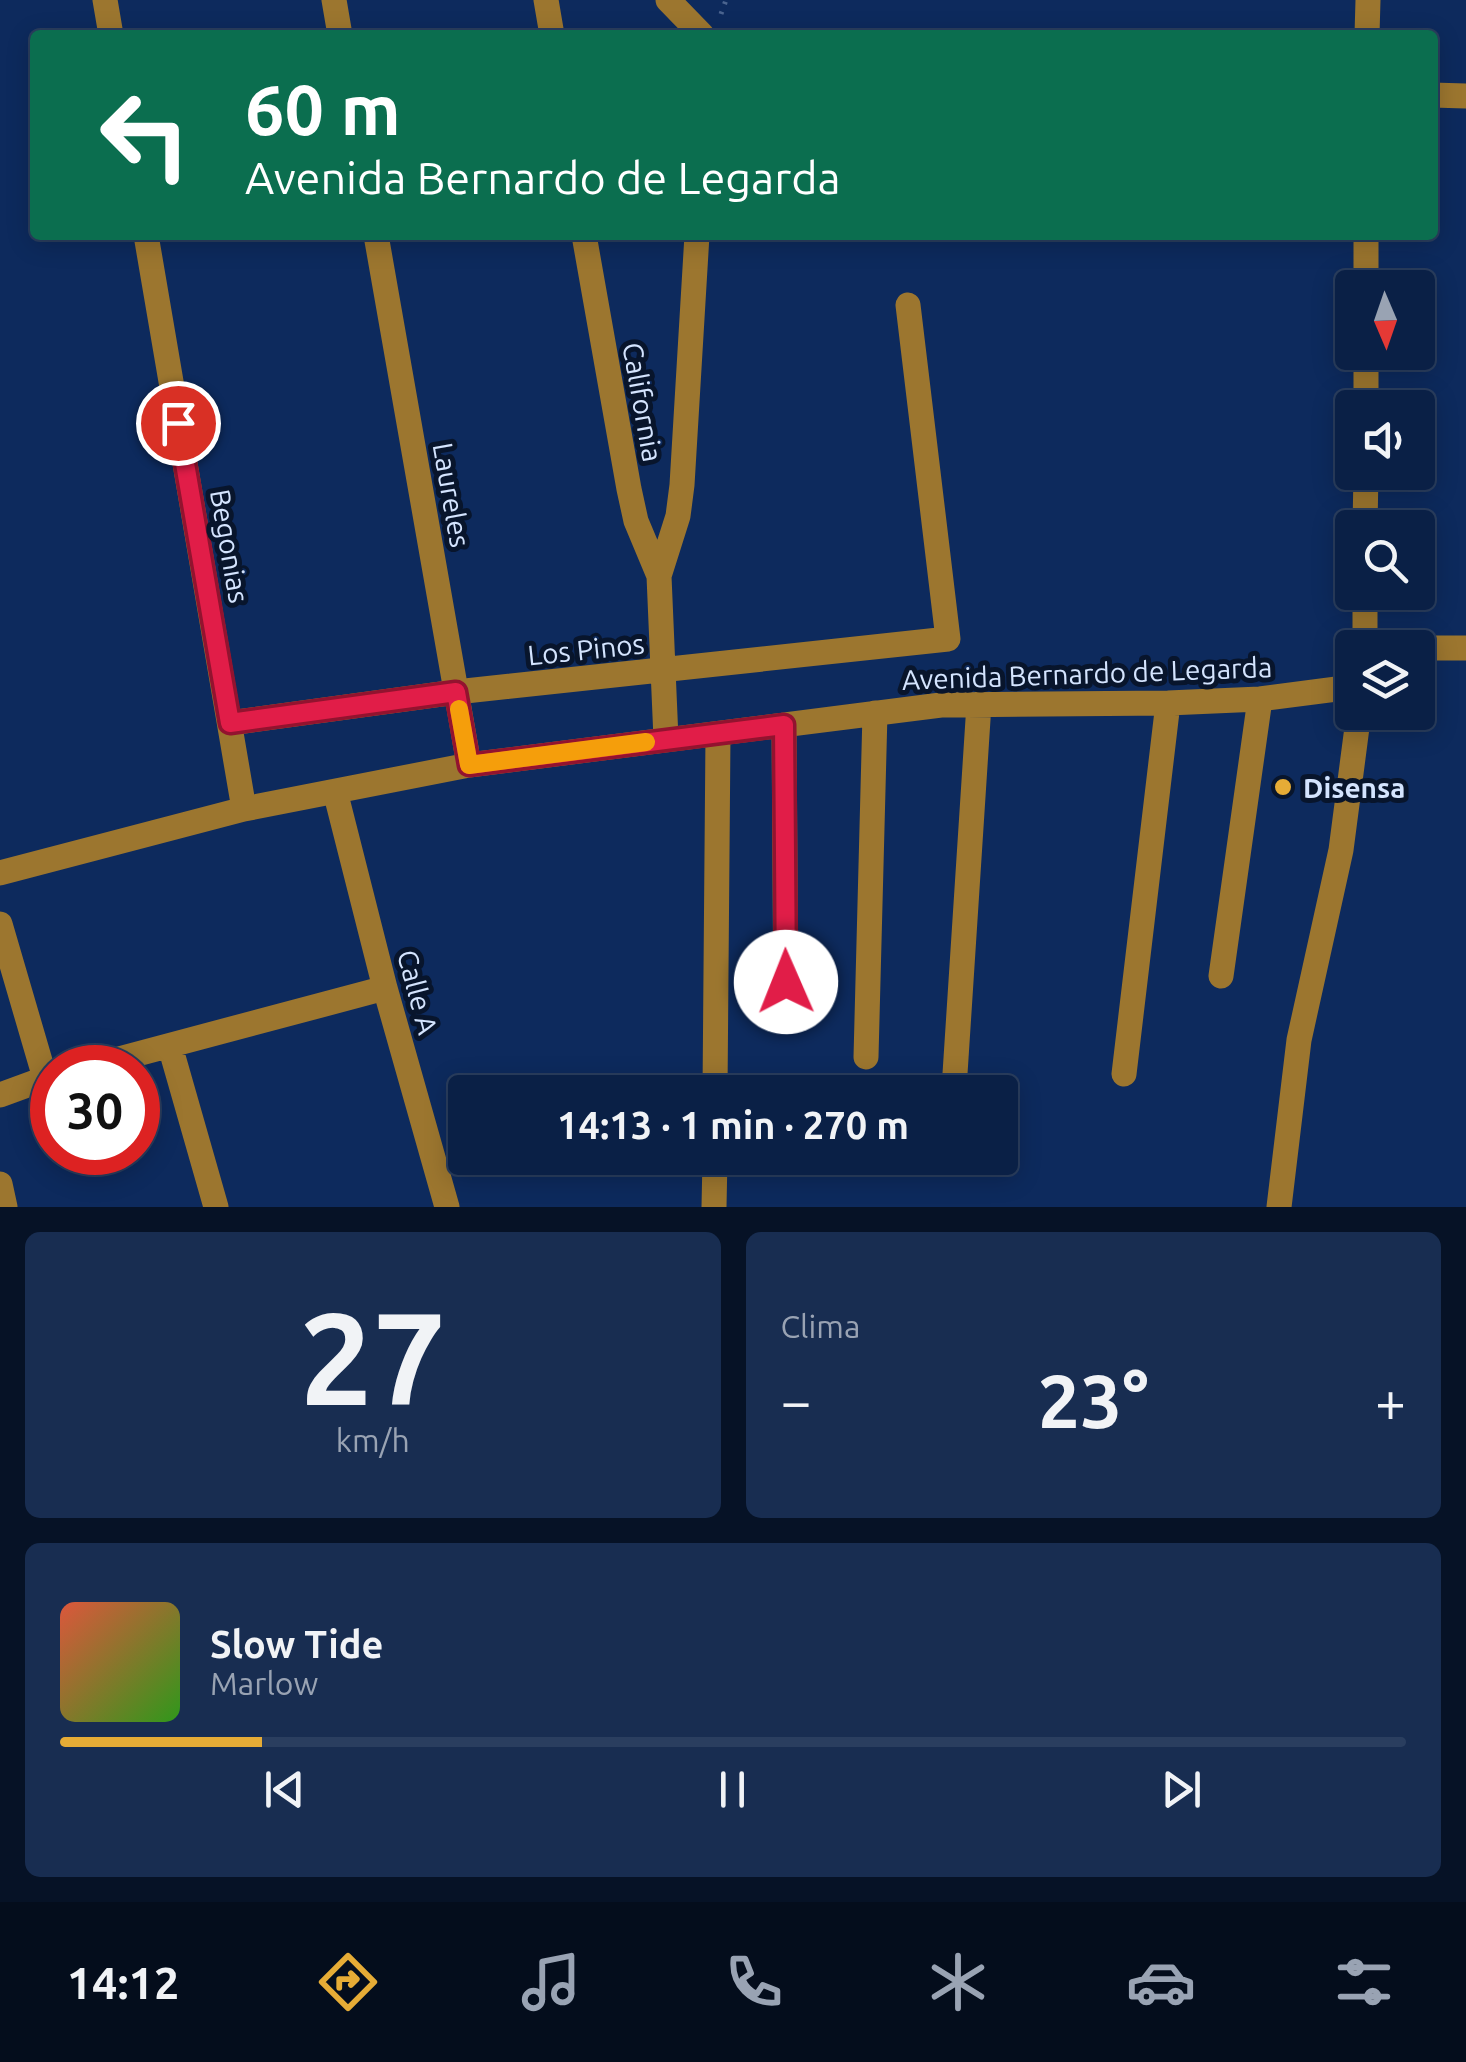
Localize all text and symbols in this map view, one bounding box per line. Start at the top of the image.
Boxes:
icon: left [80,70,210,200]
text: 60 m [245,70,401,148]
text: Avenida Bernardo de Legarda [245,152,841,203]
north arrow [1335,270,1435,370]
map controls [1335,270,1435,730]
street label: California [617,340,669,464]
pin [136,381,221,466]
button: sound [1335,390,1435,490]
icon: arrive [151,396,206,451]
street label: Laureles [428,440,476,550]
street label: Begonias [205,487,255,605]
button: search [1335,510,1435,610]
street label: Los Pinos [526,627,646,671]
button: layers [1335,630,1435,730]
street label: Avenida Bernardo de Legarda [901,651,1273,695]
place label: Disensa [1303,772,1405,803]
marker: Disensa [1272,776,1294,798]
position arrow [734,930,838,1034]
street label: Calle A [392,946,444,1038]
speed limit sign: 30 [30,1045,160,1175]
text: 14:13 · 1 min · 270 m [557,1104,909,1146]
text: 27 [299,1284,446,1430]
text: Clima [781,1308,860,1344]
text: 23° [1038,1358,1149,1442]
text: − [781,1370,812,1431]
text: + [1375,1370,1406,1431]
text: km/h [336,1422,410,1458]
text: Slow Tide [210,1623,383,1665]
text: Marlow [210,1665,318,1701]
icon: previous [257,1762,312,1817]
icon: pause [705,1762,760,1817]
icon: next [1154,1762,1209,1817]
icon: directions [313,1947,383,2017]
icon: music [516,1947,586,2017]
icon: phone [719,1947,789,2017]
icon: climate [923,1947,993,2017]
icon: car [1126,1947,1196,2017]
icon: filters [1329,1947,1399,2017]
text: 14:12 [67,1957,179,2008]

